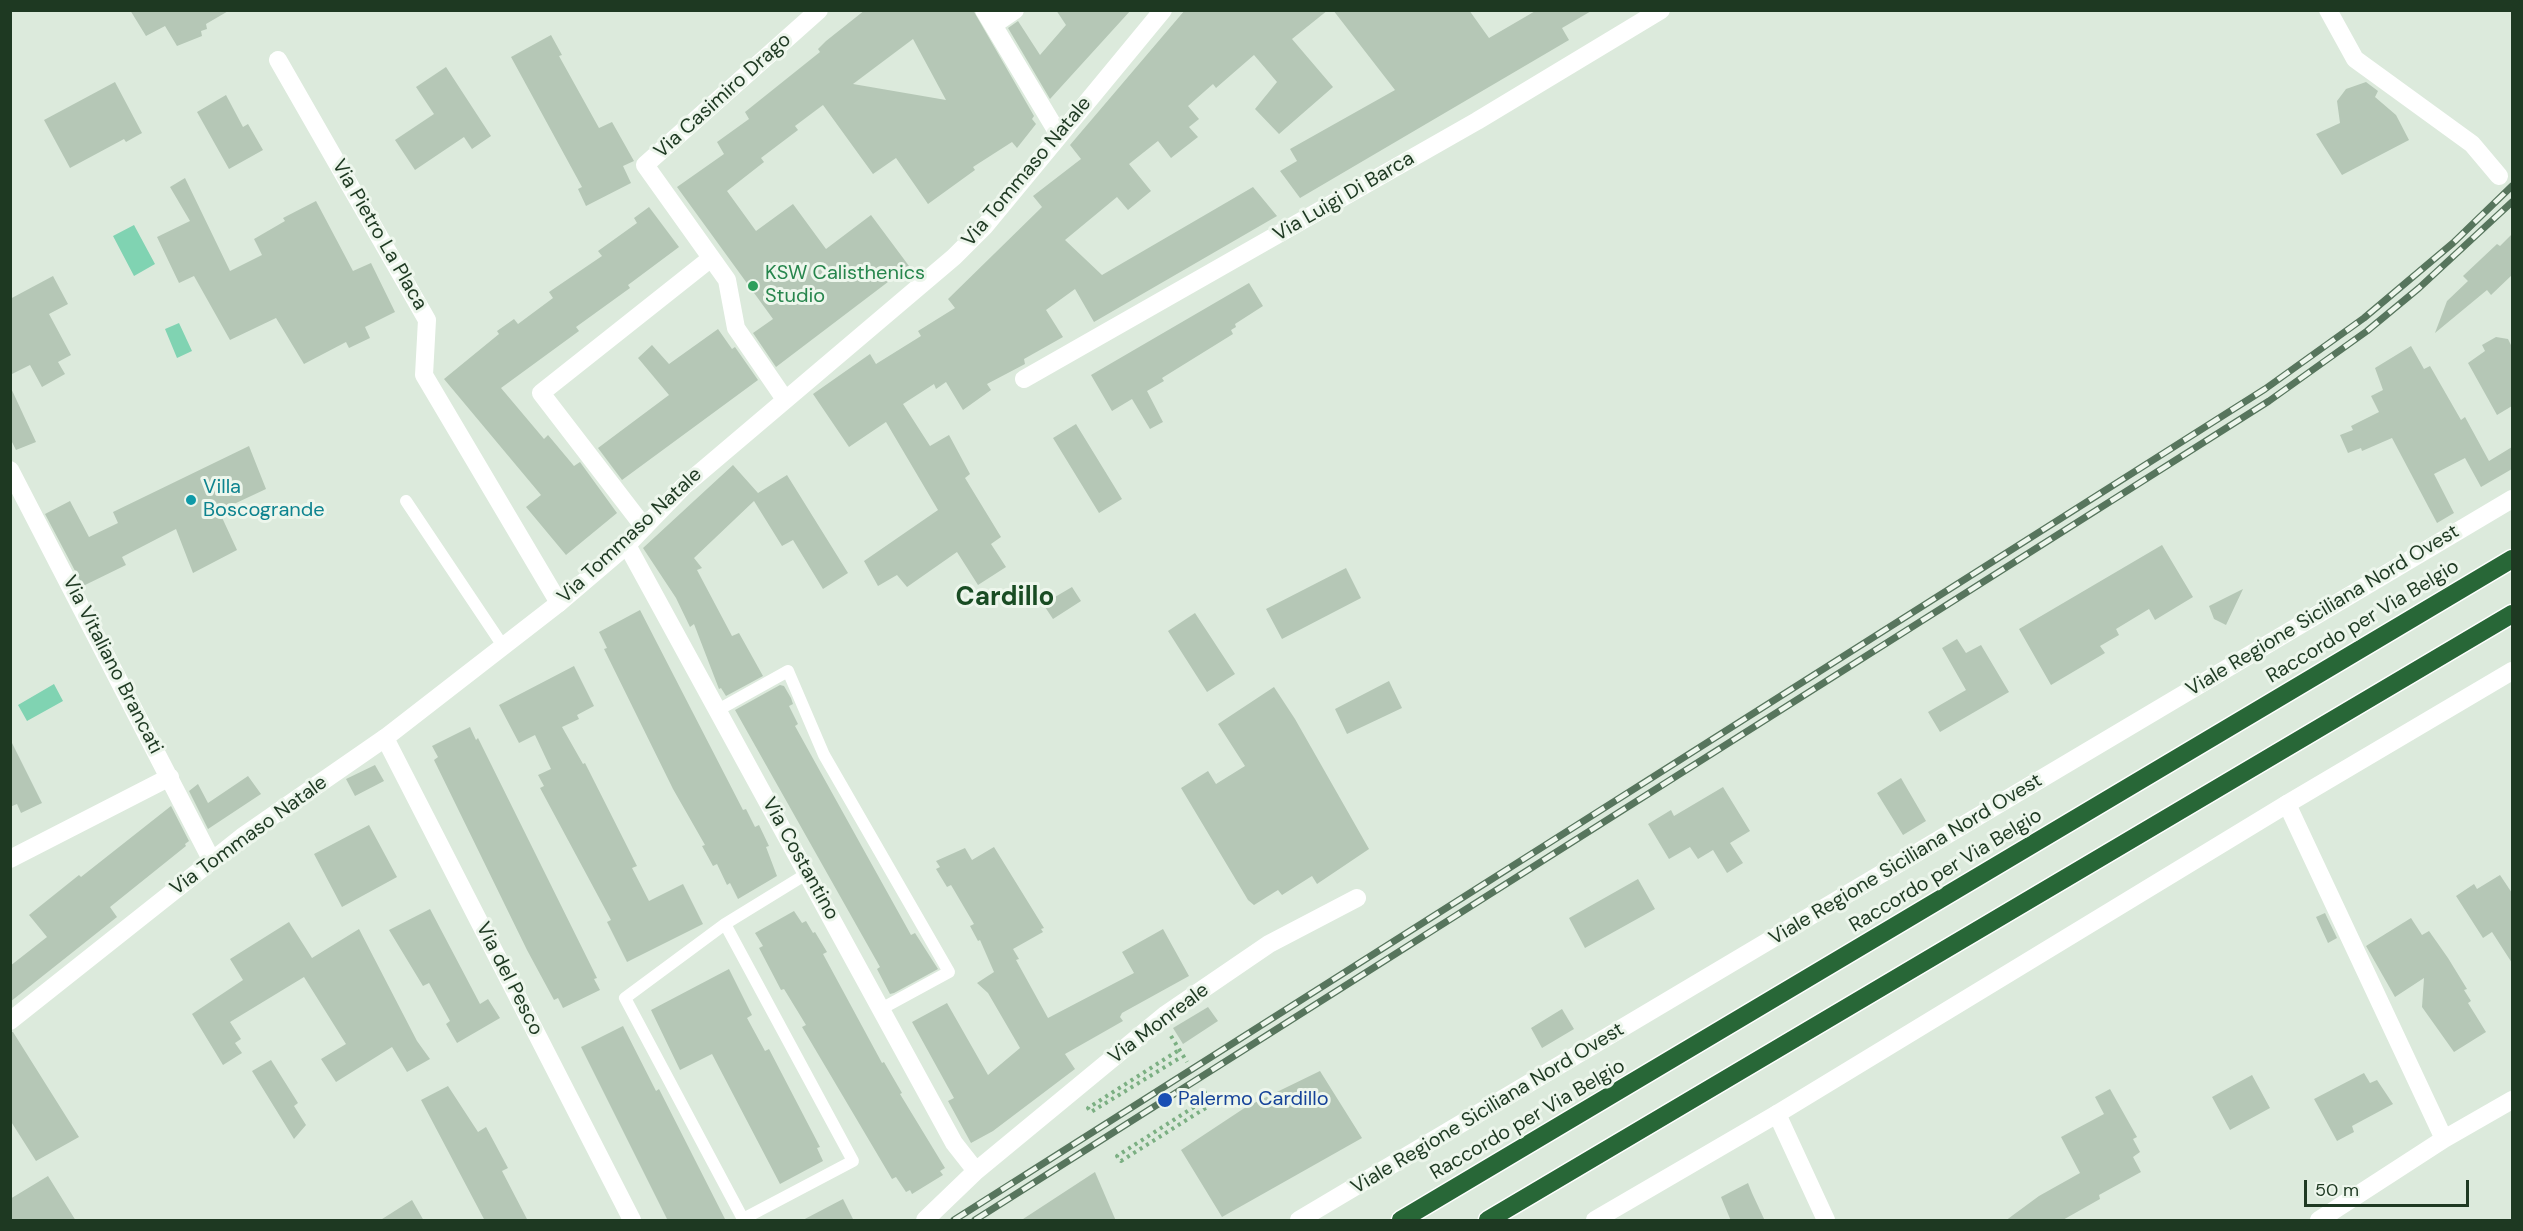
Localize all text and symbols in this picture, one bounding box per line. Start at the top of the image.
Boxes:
street label: Via Casimiro Drago [650,28,796,164]
street label: Via Tommaso Natale [957,92,1097,252]
street label: Via Luigi Di Barca [1269,147,1419,247]
street label: Via Pietro La Placa [326,155,432,315]
place label: KSW Calisthenics Studio [765,262,925,309]
marker: KSW Calisthenics Studio [746,279,760,293]
street label: Via Tommaso Natale [553,463,707,609]
place label: Villa Boscogrande [203,476,325,523]
marker: Villa Boscogrande [184,493,198,507]
street label: Viale Regione Siciliana Nord Ovest [2182,520,2464,702]
street label: Raccordo per Via Belgio [2262,555,2464,689]
street label: Via Vitaliano Brancati [57,572,167,758]
district label: Cardillo [956,582,1054,614]
street label: Viale Regione Siciliana Nord Ovest [1765,769,2047,951]
street label: Via Tommaso Natale [166,771,332,901]
street label: Via Costantino [756,794,844,924]
street label: Raccordo per Via Belgio [1845,804,2047,938]
street label: Via del Pesco [470,918,548,1040]
street label: Via Monreale [1104,978,1214,1070]
street label: Viale Regione Siciliana Nord Ovest [1347,1018,1629,1200]
street label: Raccordo per Via Belgio [1426,1054,1630,1186]
place label: Palermo Cardillo [1178,1088,1329,1112]
marker: Palermo Cardillo [1156,1091,1174,1109]
scale bar [2307,1168,2472,1206]
text: 50 m [2315,1178,2359,1202]

